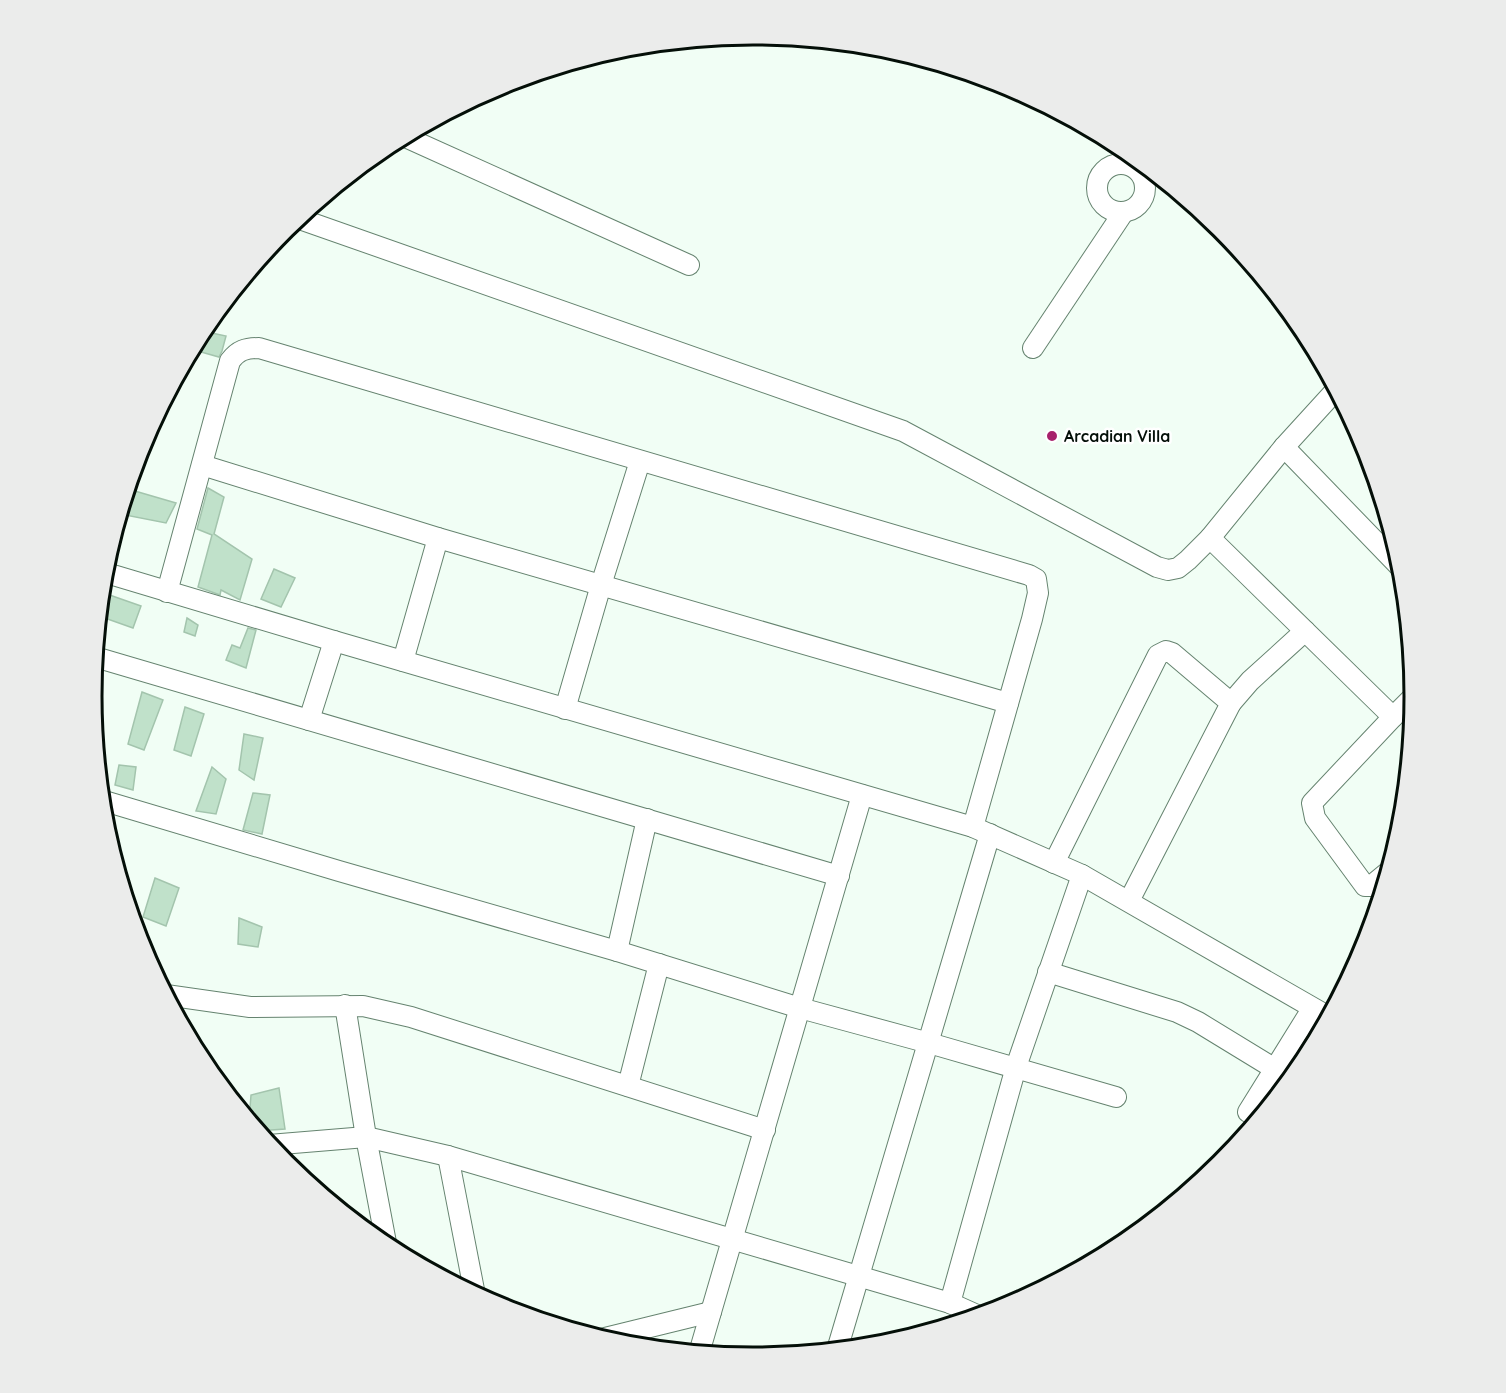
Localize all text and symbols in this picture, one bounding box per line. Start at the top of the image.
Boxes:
place label: Arcadian Villa [1064,426,1170,446]
marker: Arcadian Villa [1045,429,1059,443]

